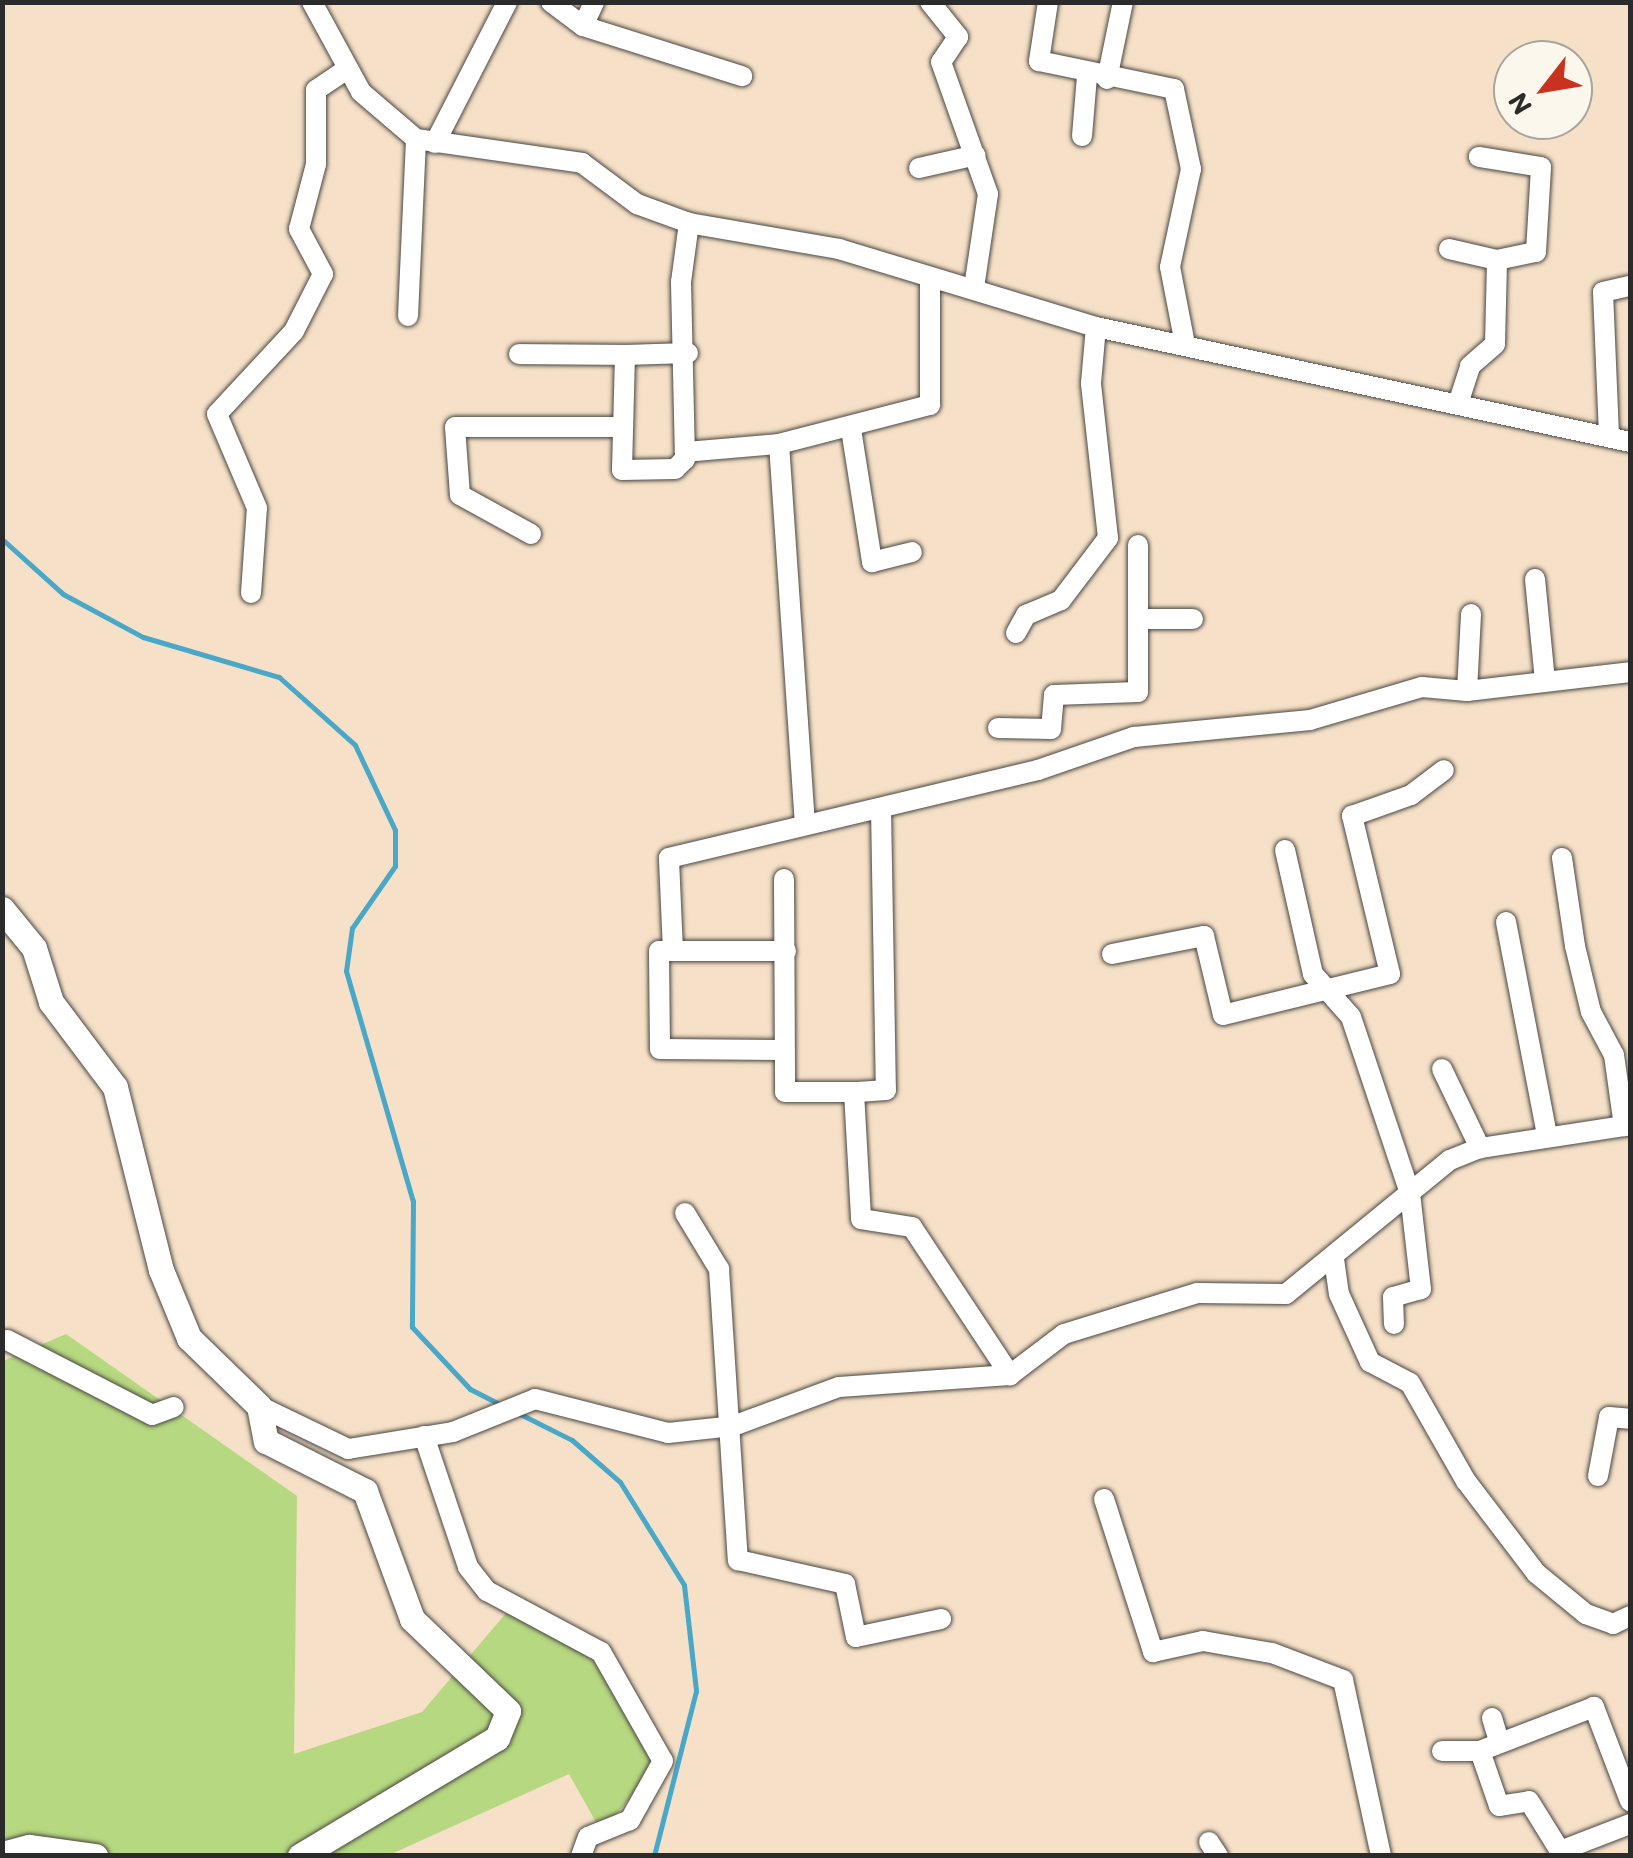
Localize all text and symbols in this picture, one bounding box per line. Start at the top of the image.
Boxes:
north arrow [1493,40,1593,140]
text: N [1500,88,1538,121]

